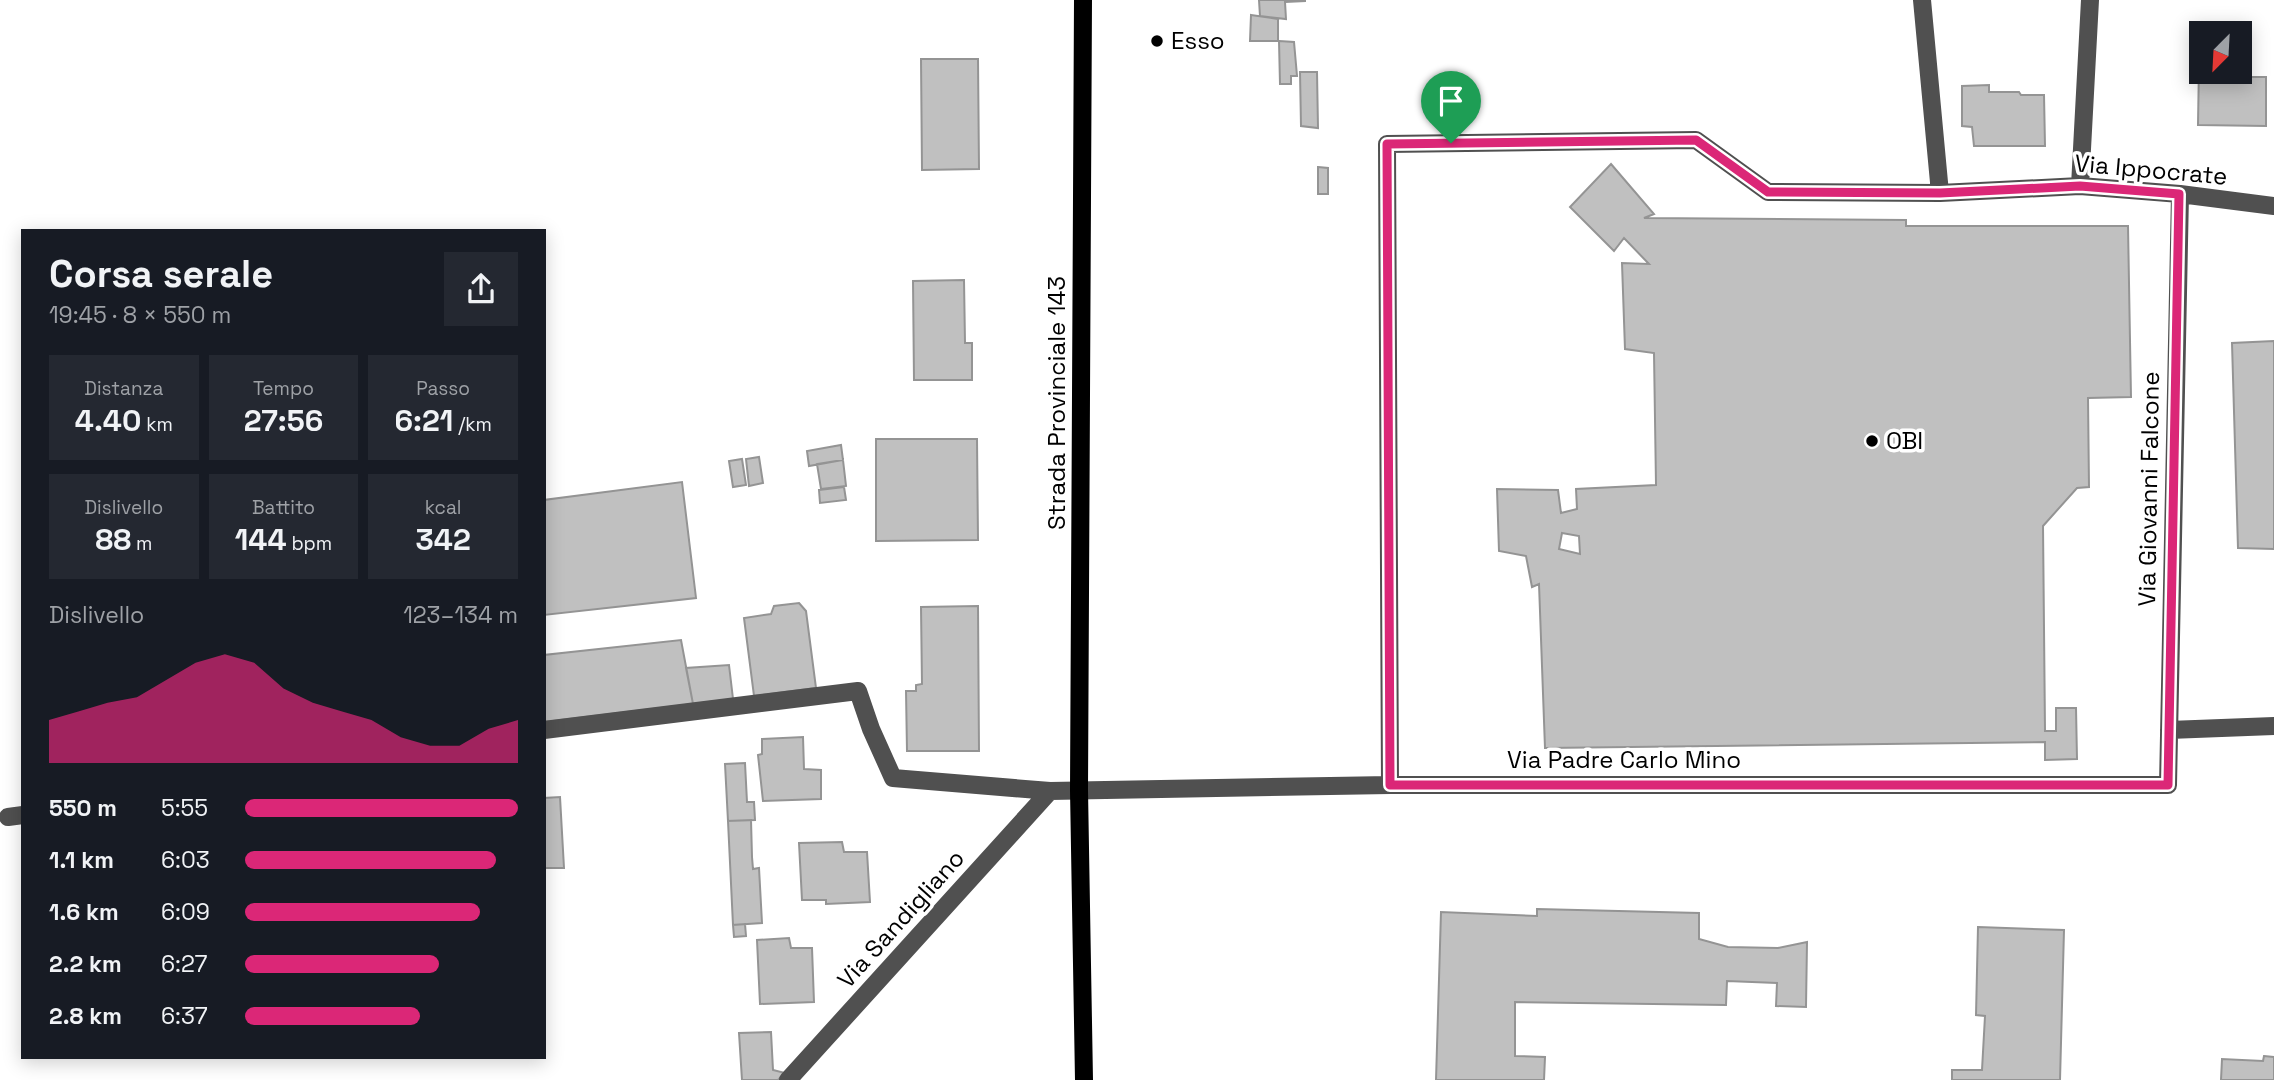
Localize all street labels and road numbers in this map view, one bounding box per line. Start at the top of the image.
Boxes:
street label: Via Ippocrate [2073,147,2229,192]
street label: Strada Provinciale 143 [1041,276,1072,530]
street label: Via Giovanni Falcone [2131,371,2166,607]
street label: Via Padre Carlo Mino [1507,744,1741,775]
street label: Via Sandigliano [830,843,971,994]

